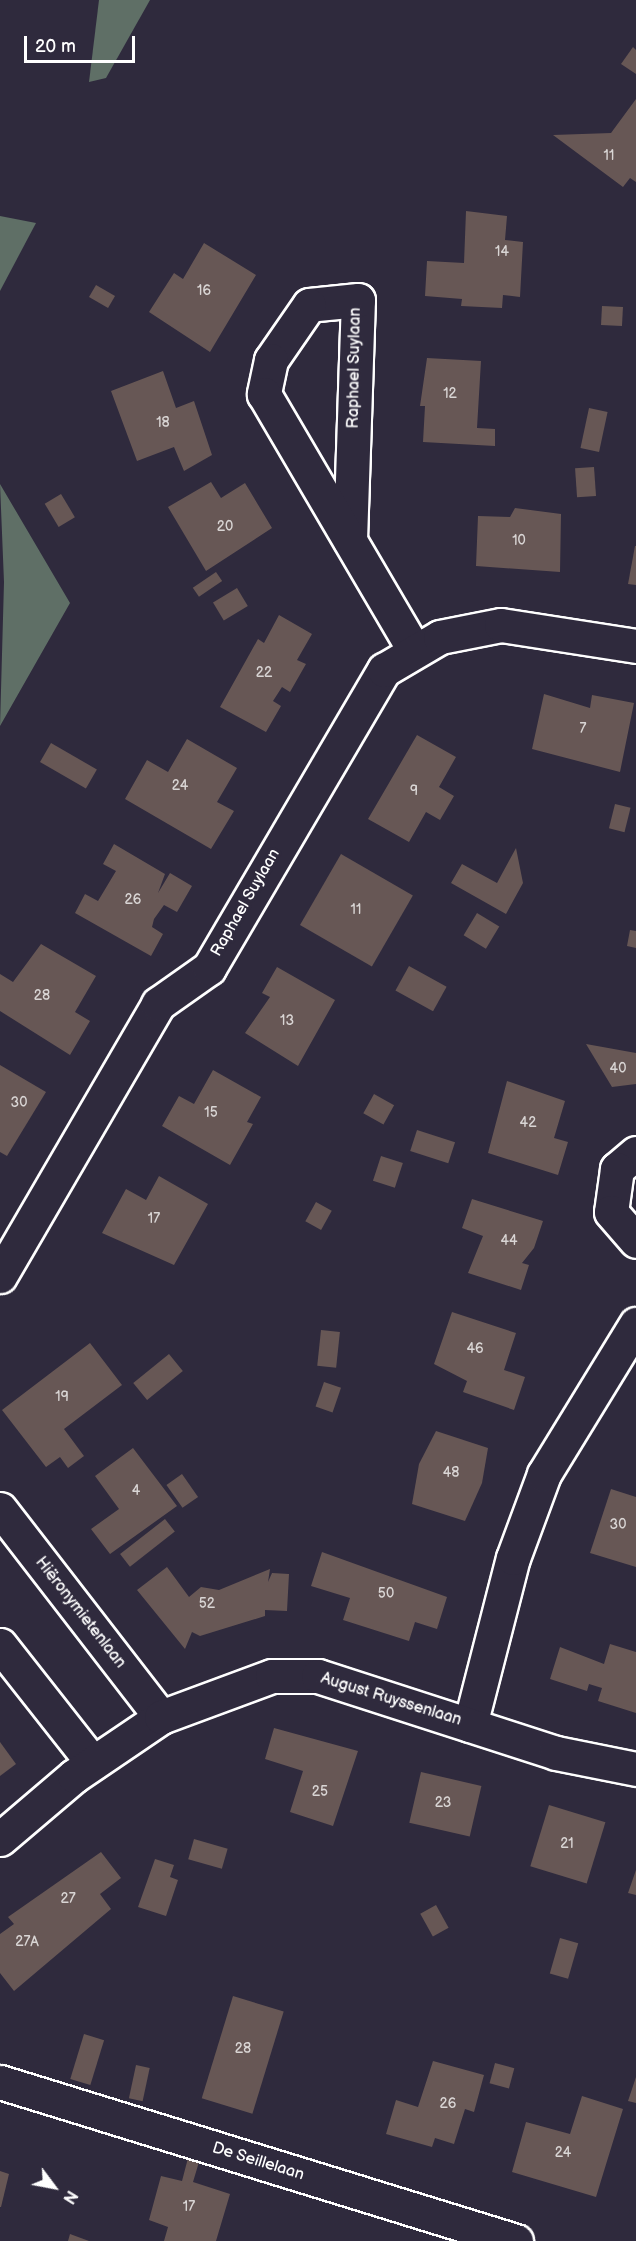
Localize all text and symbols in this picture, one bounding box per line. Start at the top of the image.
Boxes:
scale bar [27,24,138,62]
text: 20 m [35,36,76,57]
house number: 11 [604,148,614,164]
house number: 14 [495,244,509,260]
house number: 16 [197,283,211,299]
street label: Raphael Suylaan [344,307,366,429]
house number: 12 [443,386,457,402]
house number: 18 [156,415,170,431]
house number: 20 [217,519,233,535]
house number: 10 [512,533,526,549]
house number: 22 [256,665,272,681]
house number: 7 [580,721,586,737]
house number: 24 [172,778,188,794]
house number: 9 [410,783,418,799]
street label: Raphael Suylaan [207,846,285,960]
house number: 26 [125,892,141,908]
house number: 11 [351,902,361,918]
house number: 28 [34,988,50,1004]
house number: 13 [280,1013,294,1029]
house number: 40 [610,1061,626,1077]
house number: 30 [11,1095,27,1111]
house number: 15 [204,1105,218,1121]
house number: 42 [520,1115,536,1131]
house number: 17 [148,1211,160,1227]
house number: 44 [500,1233,518,1249]
house number: 46 [466,1341,484,1357]
house number: 19 [55,1389,69,1405]
house number: 48 [443,1465,459,1481]
house number: 4 [132,1483,140,1499]
house number: 30 [610,1517,626,1533]
street label: Hiëronymietenlaan [31,1554,129,1672]
house number: 50 [378,1586,394,1602]
house number: 52 [199,1596,215,1612]
street label: August Ruyssenlaan [318,1669,464,1731]
house number: 25 [312,1784,328,1800]
house number: 23 [435,1795,451,1811]
house number: 21 [560,1836,574,1852]
house number: 27 [60,1891,76,1907]
house number: 27A [15,1934,39,1950]
house number: 28 [235,2041,251,2057]
house number: 26 [440,2096,456,2112]
street label: De Seillelaan [210,2139,306,2185]
house number: 24 [555,2145,571,2161]
north arrow [24,2157,84,2217]
text: N [58,2187,81,2207]
house number: 17 [183,2199,195,2215]

